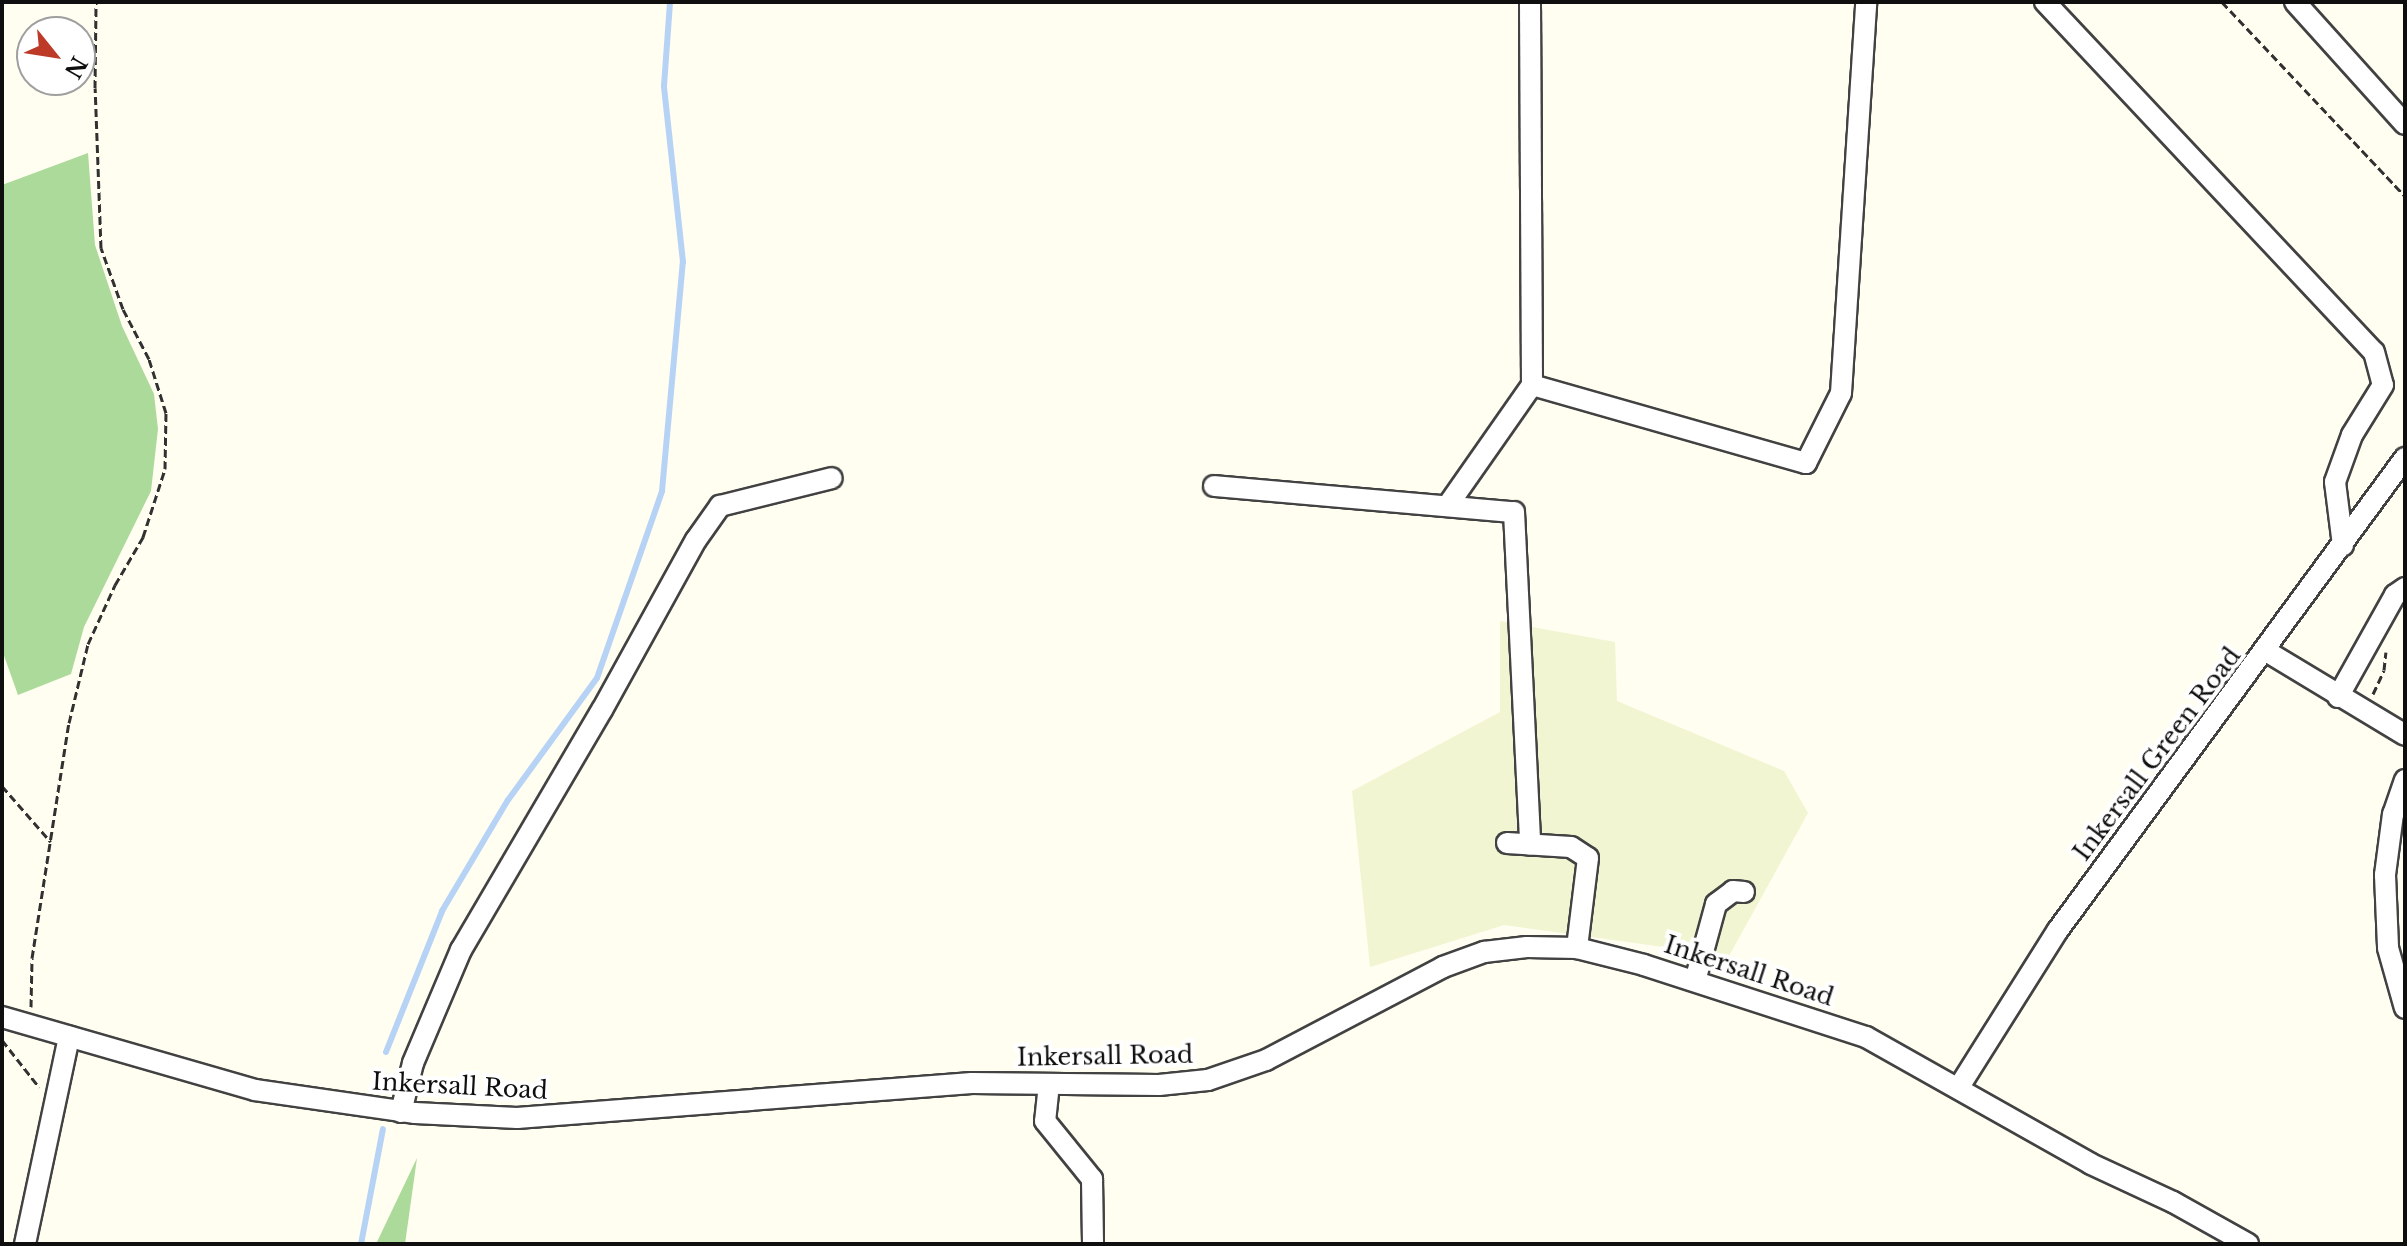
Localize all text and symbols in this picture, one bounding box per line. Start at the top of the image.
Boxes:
north arrow [16,16,96,96]
text: N [59,52,92,83]
street label: Inkersall Green Road [2068,642,2246,866]
street label: Inkersall Road [1661,930,1837,1012]
street label: Inkersall Road [1017,1040,1193,1072]
street label: Inkersall Road [371,1067,549,1105]

